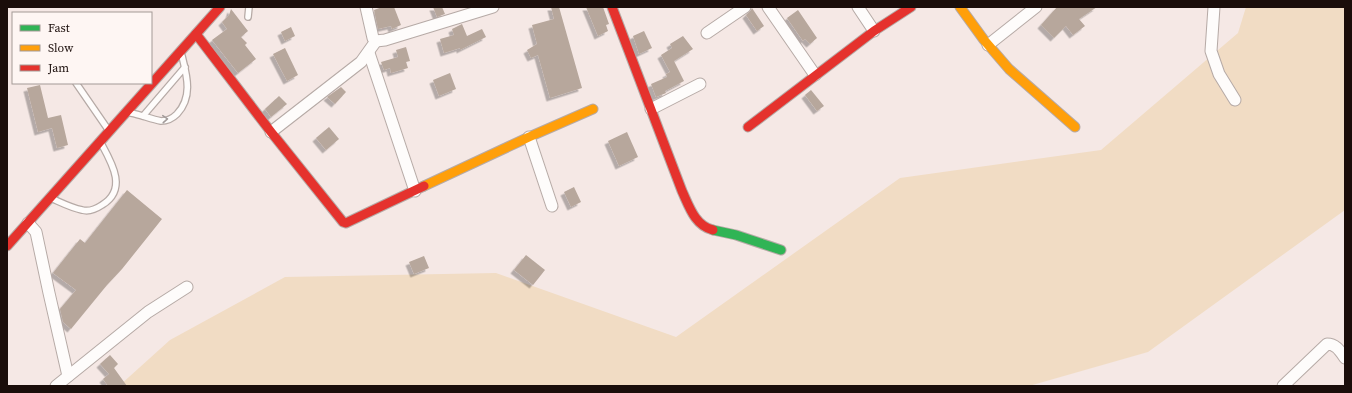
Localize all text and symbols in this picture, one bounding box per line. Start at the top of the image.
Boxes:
legend [12,12,152,84]
text: Fast [48,20,70,36]
text: Slow [48,40,74,56]
text: Jam [47,60,69,76]
one-way arrow [162,115,168,124]

